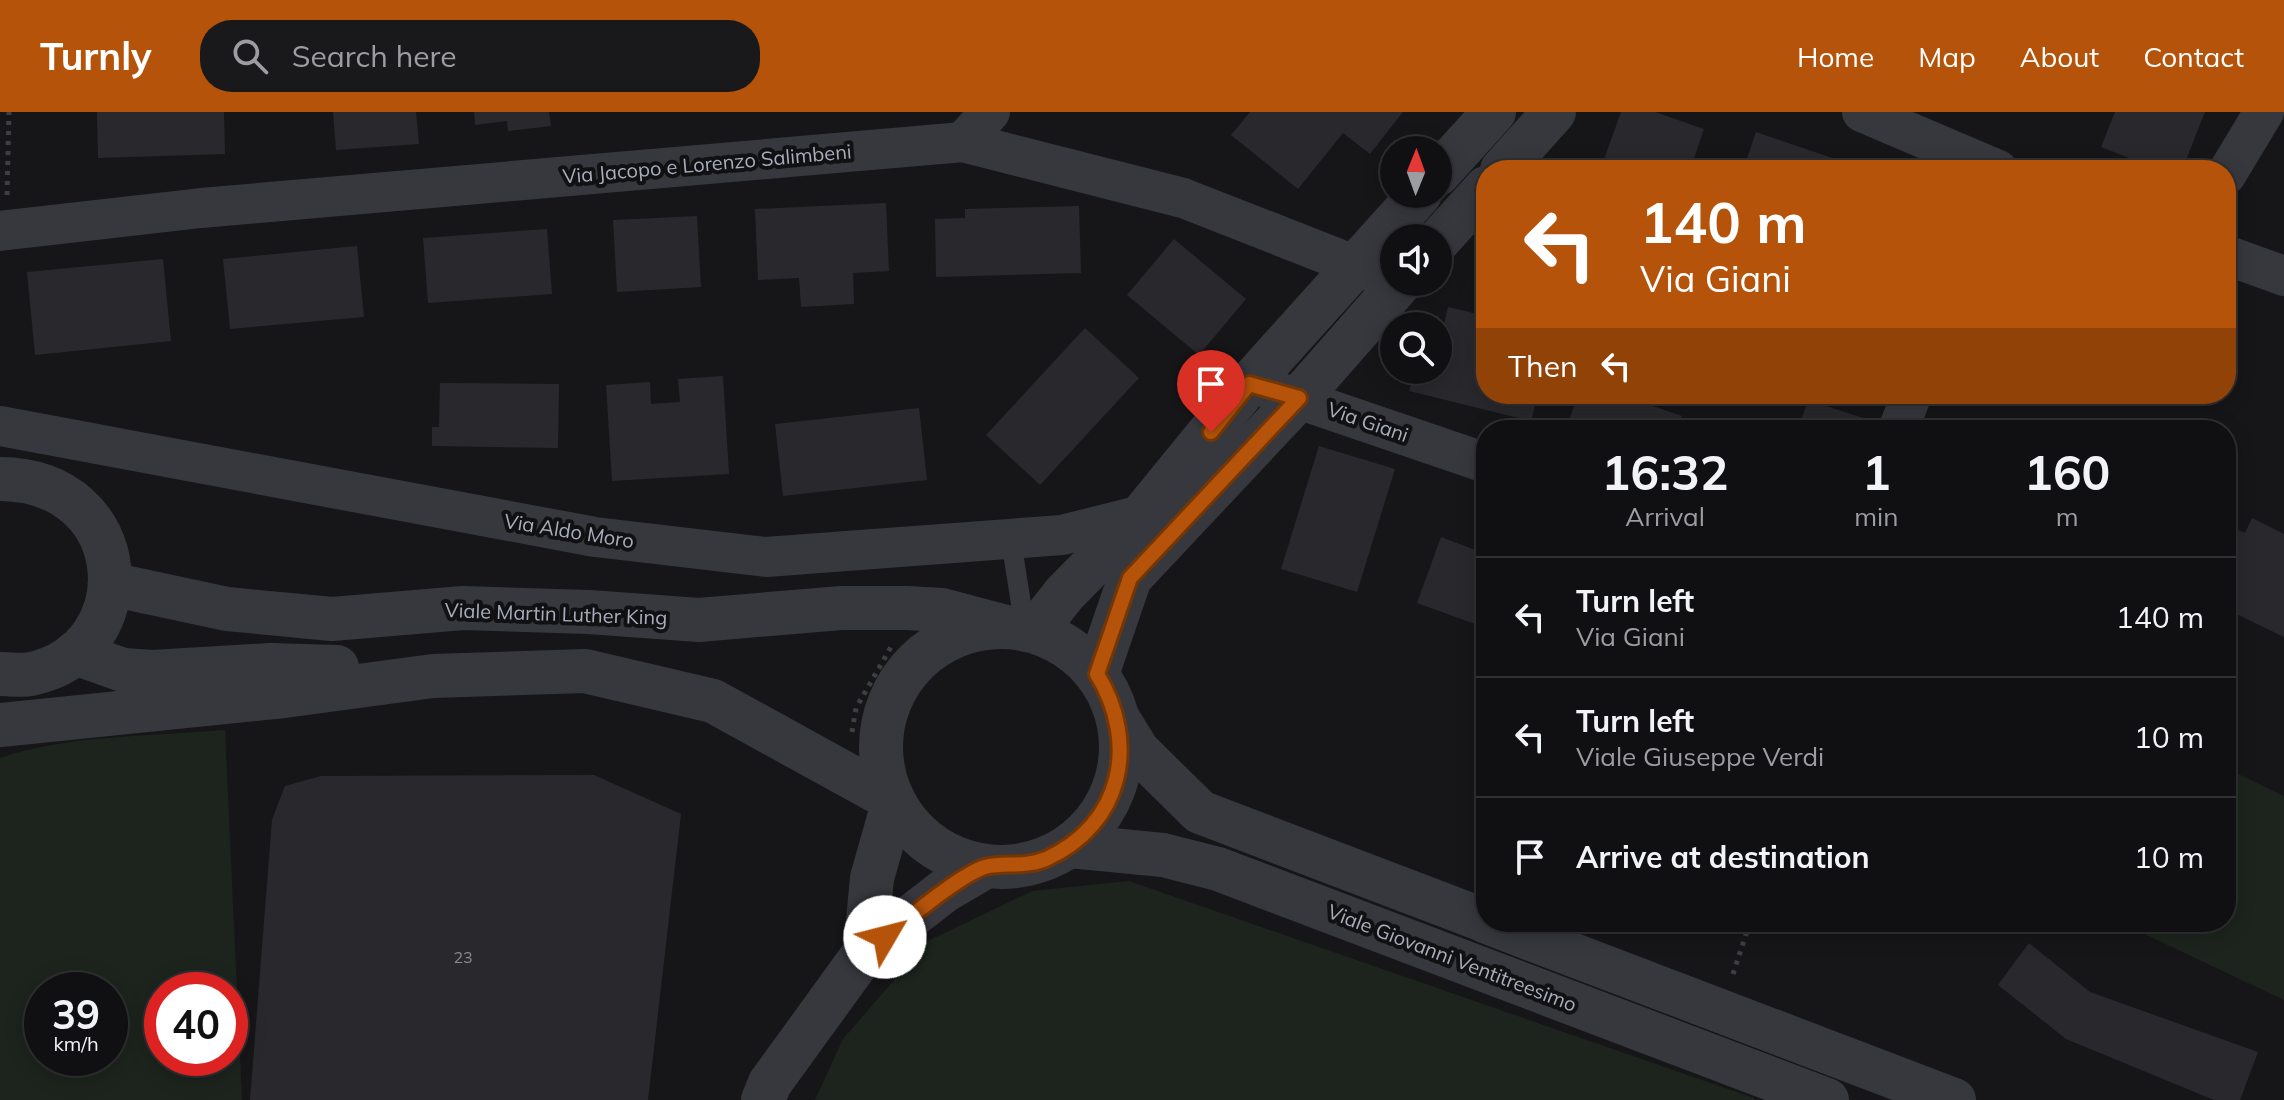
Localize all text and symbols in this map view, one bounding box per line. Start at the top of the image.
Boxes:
search box [200,20,760,92]
text: Turnly [40,32,152,80]
icon: search [228,34,272,78]
text: Search here [292,37,457,75]
text: Home [1797,39,1874,74]
text: Map [1918,39,1976,74]
text: About [2020,39,2099,74]
text: Contact [2143,39,2244,74]
north arrow [1380,136,1452,208]
map controls [1380,136,1452,384]
street label: Via Jacopo e Lorenzo Salimbeni [561,138,853,189]
text: 140 m [1640,187,1807,257]
icon: left [1508,192,1612,296]
button: sound [1380,224,1452,296]
text: Via Giani [1640,256,1791,301]
button: search [1380,312,1452,384]
icon: left [1594,344,1638,388]
text: Then [1508,347,1578,385]
pin [1177,350,1245,432]
icon: arrive [1189,362,1233,406]
street label: Via Giani [1324,396,1412,447]
text: 16:32 [1602,442,1729,502]
text: 1 [1862,442,1891,502]
text: 160 [2024,442,2110,502]
text: Arrival [1625,500,1705,533]
text: min [1854,500,1898,533]
text: m [2056,500,2079,533]
street label: Via Aldo Moro [502,508,636,553]
text: Turn left [1576,582,1694,620]
icon: left [1508,595,1552,639]
street label: Viale Martin Luther King [444,597,668,630]
text: 140 m [2116,598,2204,636]
text: Via Giani [1576,620,1685,653]
text: Turn left [1576,702,1694,740]
icon: left [1508,715,1552,759]
text: 10 m [2134,718,2204,756]
text: Viale Giuseppe Verdi [1576,740,1824,773]
icon: arrive [1508,835,1552,879]
text: Arrive at destination [1576,838,1870,876]
text: 10 m [2134,838,2204,876]
position arrow [843,895,927,979]
street label: Viale Giovanni Ventitreesimo [1324,898,1580,1017]
house number: 23 [453,947,473,967]
speed limit sign: 40 [144,972,248,1076]
text: 39 [52,989,100,1039]
text: km/h [53,1031,99,1056]

